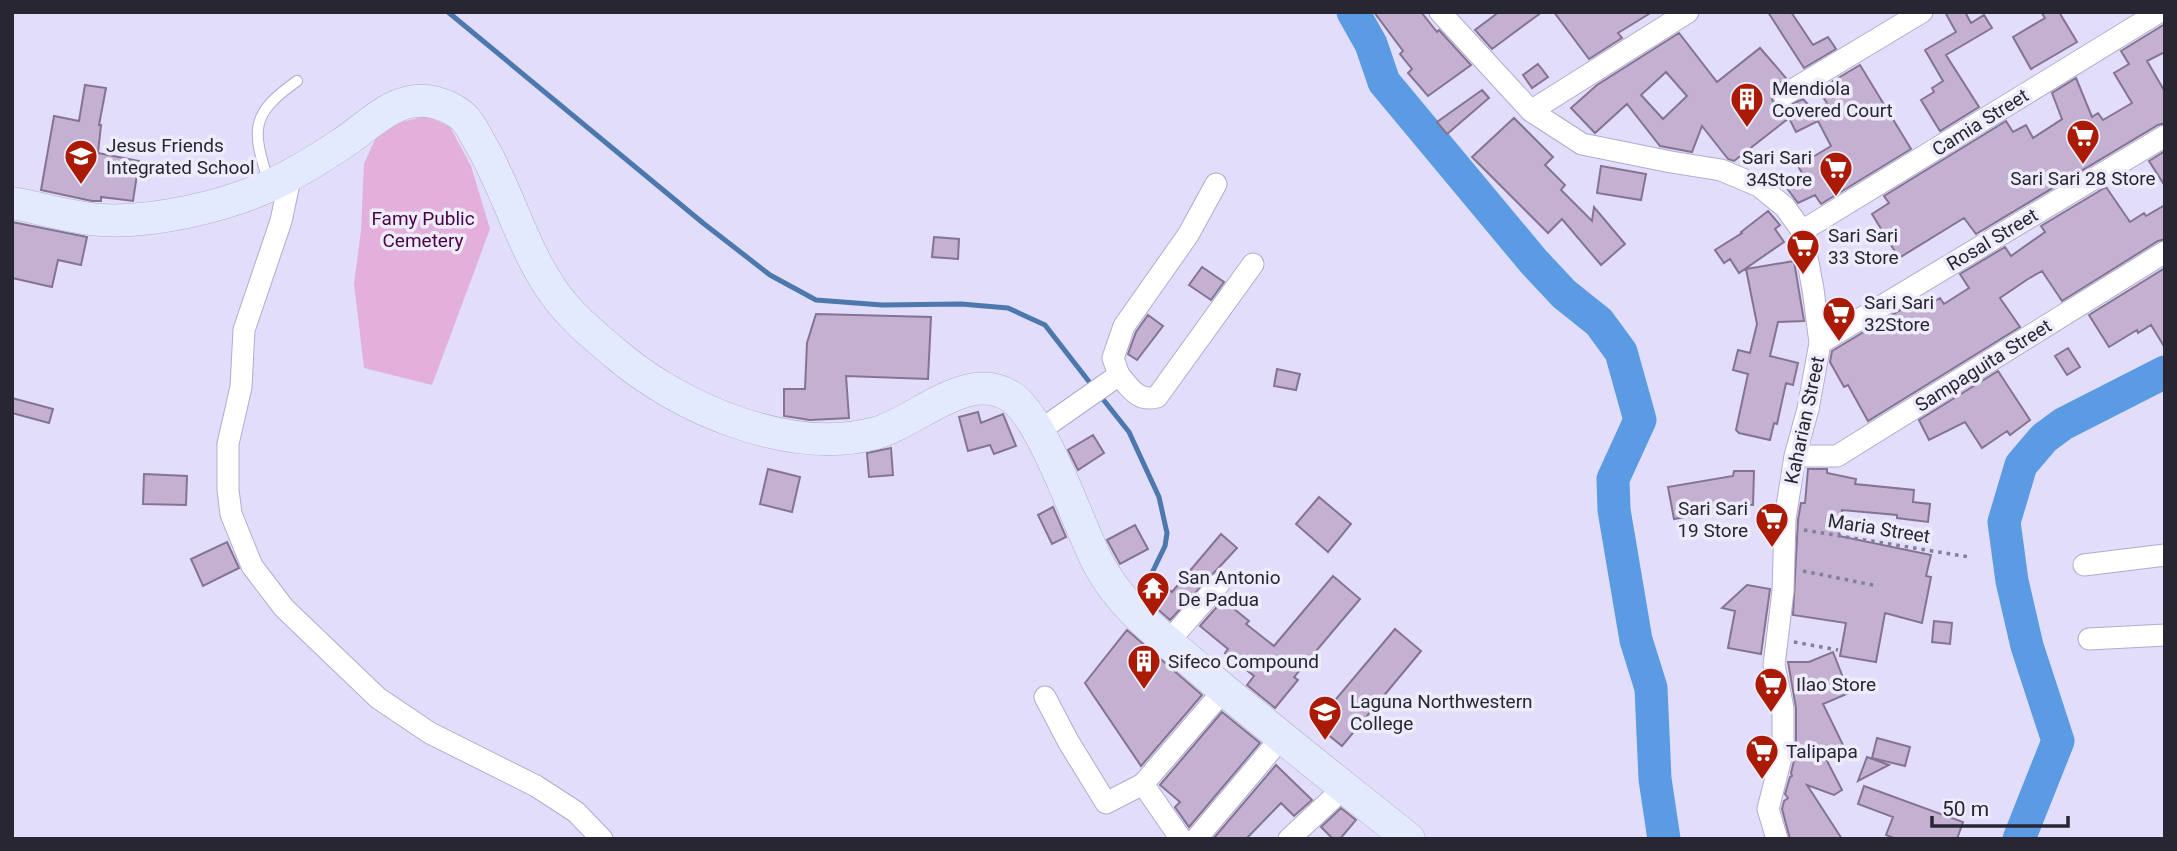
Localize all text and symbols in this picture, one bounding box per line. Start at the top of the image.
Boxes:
place label: Mendiola Covered Court [1772,77,1893,122]
building icon: Mendiola Covered Court [1728,80,1766,129]
street label: Camia Street [1928,84,2033,161]
supermarket icon: Sari Sari 28 Store [2064,117,2102,166]
place label: Jesus Friends Integrated School [106,134,255,179]
school or university icon: Jesus Friends Integrated School [62,137,100,186]
place label: Sari Sari 34Store [1742,146,1812,191]
supermarket icon: Sari Sari 34Store [1817,149,1855,198]
place label: Sari Sari 28 Store [2010,167,2156,190]
street label: Rosal Street [1943,203,2042,276]
park label: Famy Public Cemetery [371,207,475,252]
place label: Sari Sari 33 Store [1828,224,1899,269]
supermarket icon: Sari Sari 33 Store [1784,227,1822,276]
place label: Sari Sari 32Store [1864,291,1934,336]
supermarket icon: Sari Sari 32Store [1820,294,1858,343]
street label: Sampaguita Street [1911,314,2056,417]
street label: Kaharian Street [1780,354,1829,486]
place label: Sari Sari 19 Store [1677,497,1748,542]
supermarket icon: Sari Sari 19 Store [1753,500,1791,549]
street label: Maria Street [1826,509,1932,548]
place label: San Antonio De Padua [1178,566,1281,611]
temple icon: San Antonio De Padua [1134,569,1172,618]
building icon: Sifeco Compound [1125,642,1163,691]
place label: Sifeco Compound [1168,650,1319,673]
supermarket icon: Ilao Store [1752,665,1790,714]
place label: Ilao Store [1796,673,1876,696]
place label: Laguna Northwestern College [1350,690,1533,735]
school or university icon: Laguna Northwestern College [1306,693,1344,742]
supermarket icon: Talipapa [1743,732,1781,781]
place label: Talipapa [1786,740,1858,763]
scale bar [1932,784,2068,828]
text: 50 m [1942,797,1989,821]

